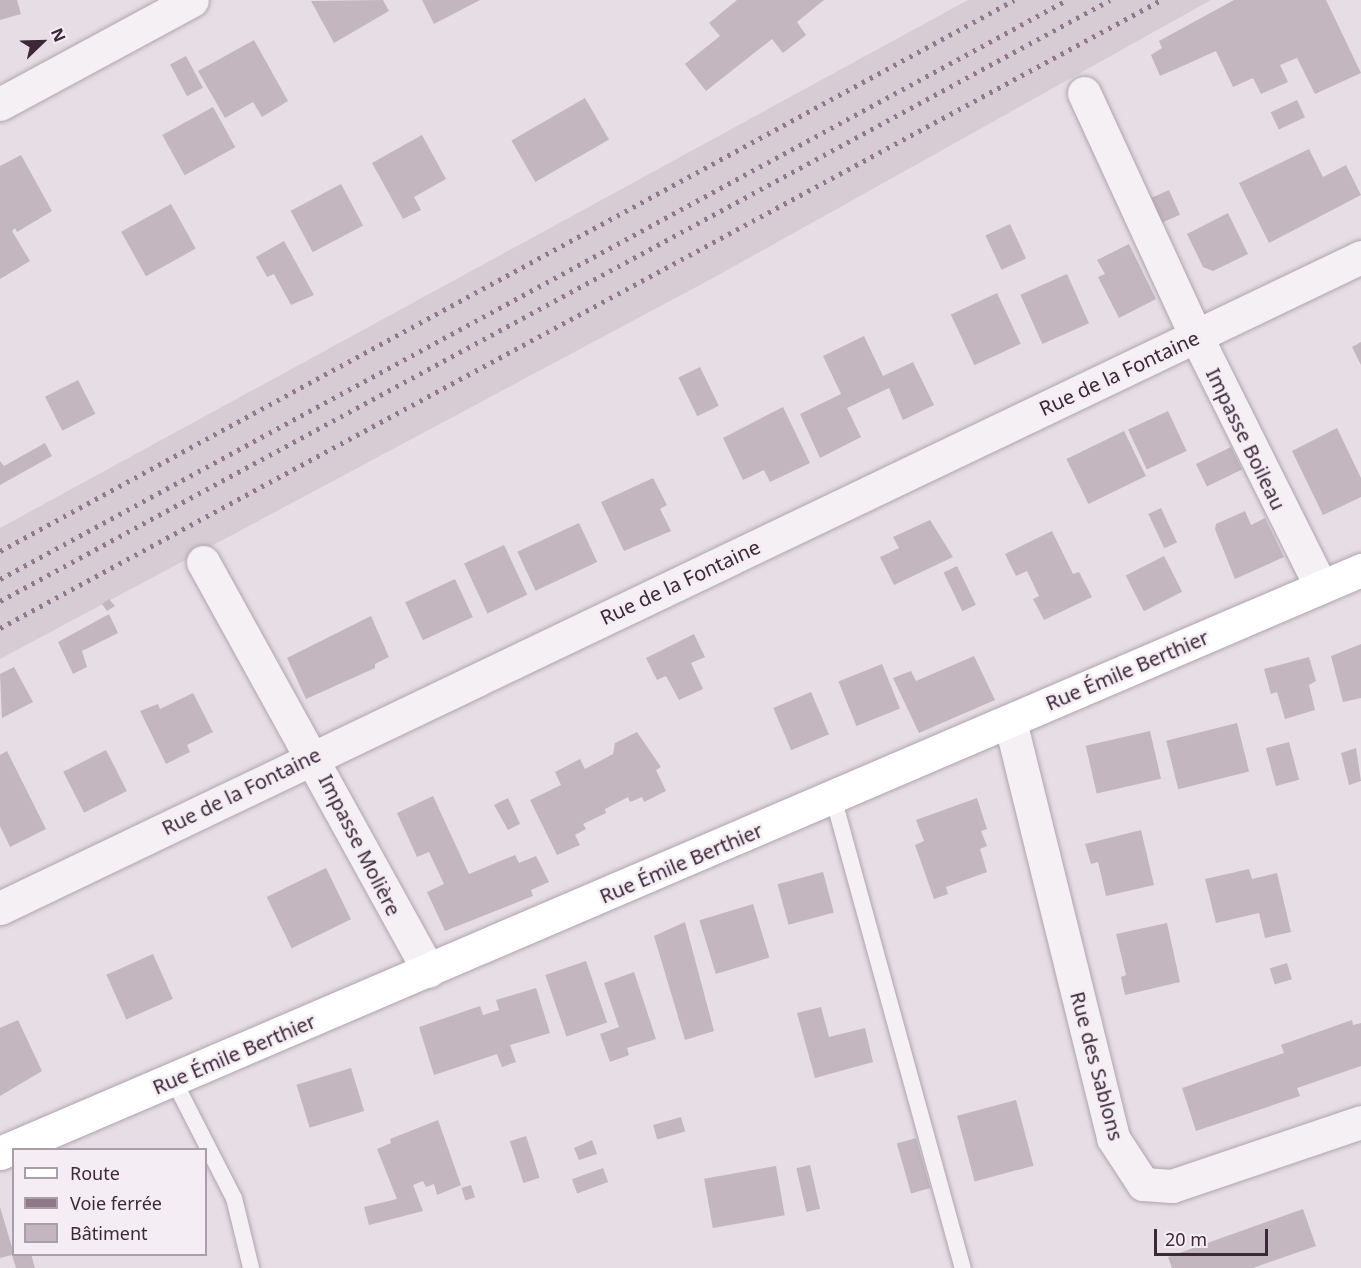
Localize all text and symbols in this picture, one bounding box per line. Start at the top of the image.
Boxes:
north arrow [12,12,72,72]
text: N [46,25,71,45]
street label: Rue de la Fontaine [1035,325,1203,421]
street label: Impasse Boileau [1201,364,1291,514]
street label: Rue de la Fontaine [596,534,764,630]
street label: Rue Émile Berthier [1042,625,1212,715]
street label: Rue de la Fontaine [158,742,324,840]
street label: Impasse Molière [314,770,406,920]
street label: Rue Émile Berthier [596,818,766,908]
street label: Rue des Sablons [1066,989,1128,1143]
street label: Rue Émile Berthier [149,1009,319,1099]
legend [12,1148,207,1256]
text: Route [70,1161,120,1185]
text: Voie ferrée [70,1191,162,1215]
scale bar [1157,1217,1271,1255]
text: Bâtiment [70,1221,148,1245]
text: 20 m [1165,1227,1207,1251]

